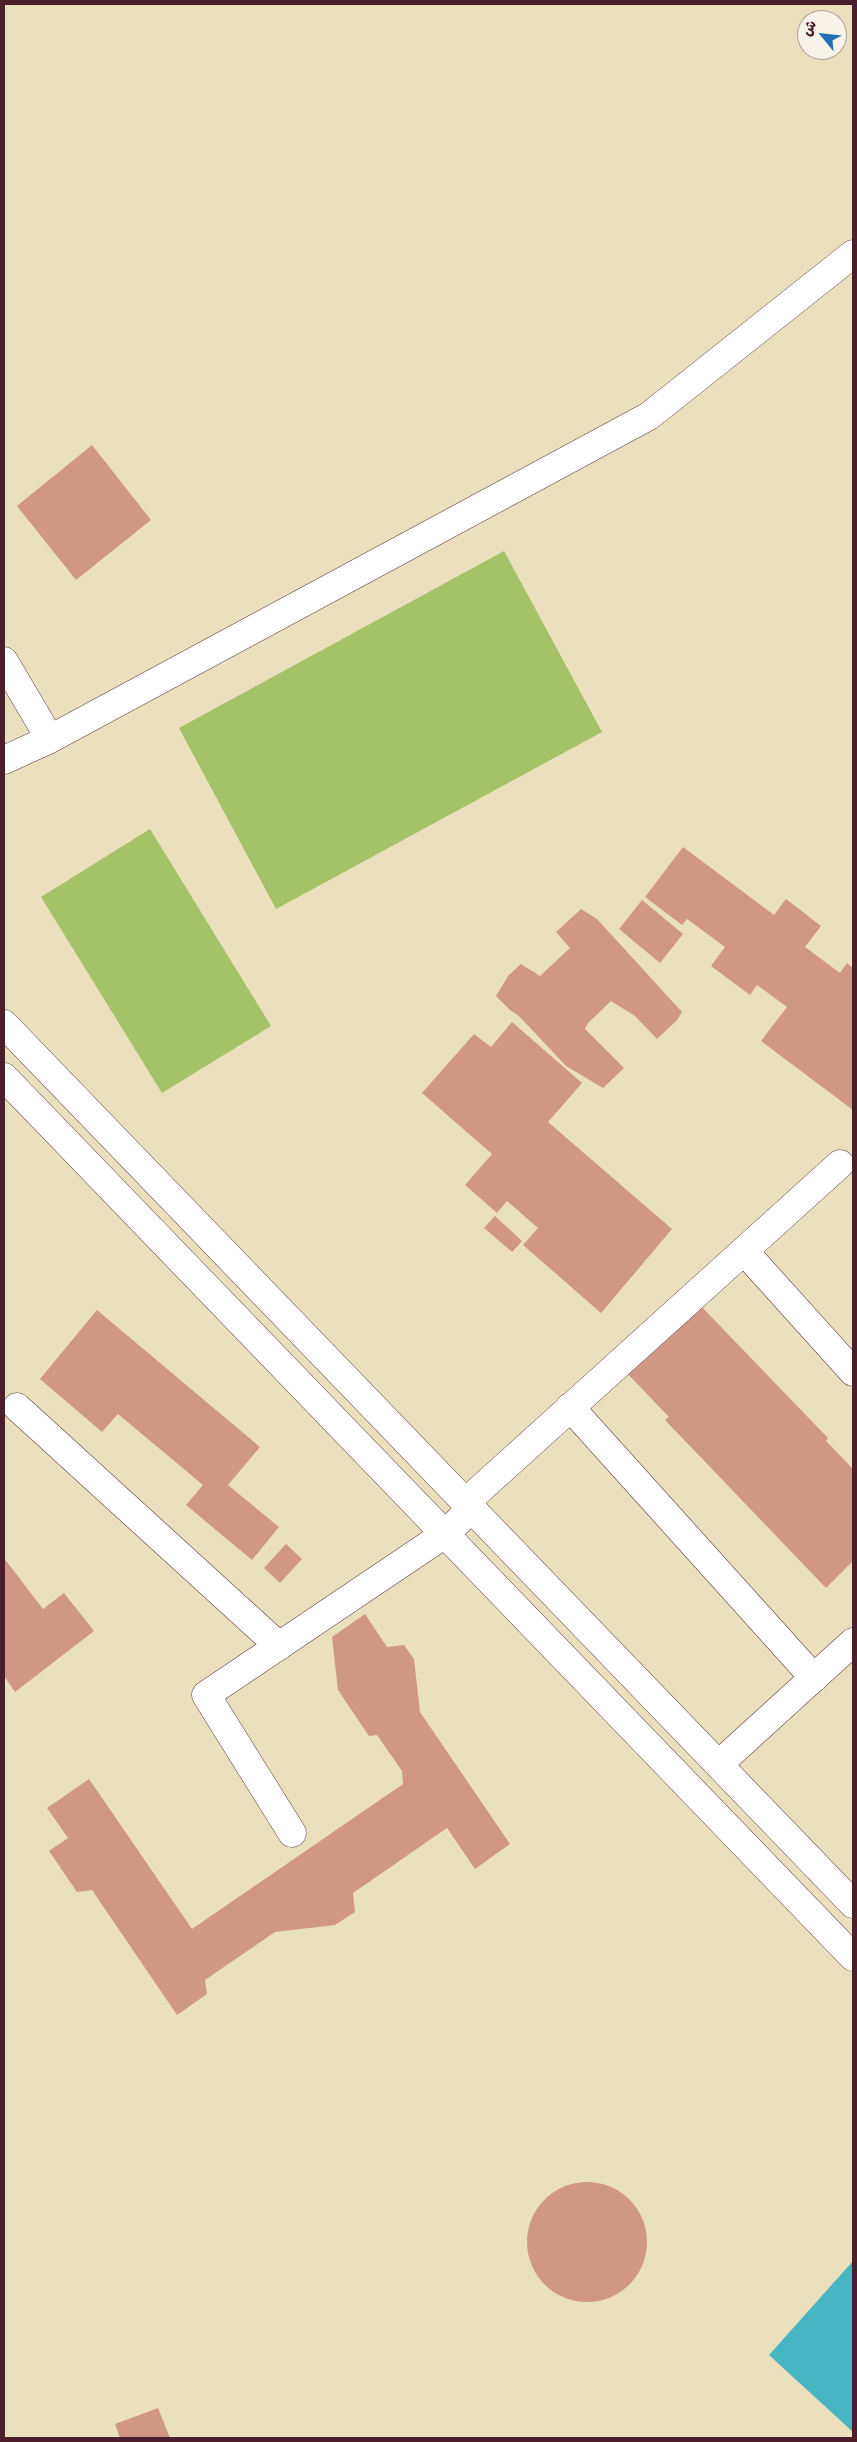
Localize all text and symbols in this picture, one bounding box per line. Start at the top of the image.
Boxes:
north arrow [797,10,847,60]
text: ش [798,17,820,39]

